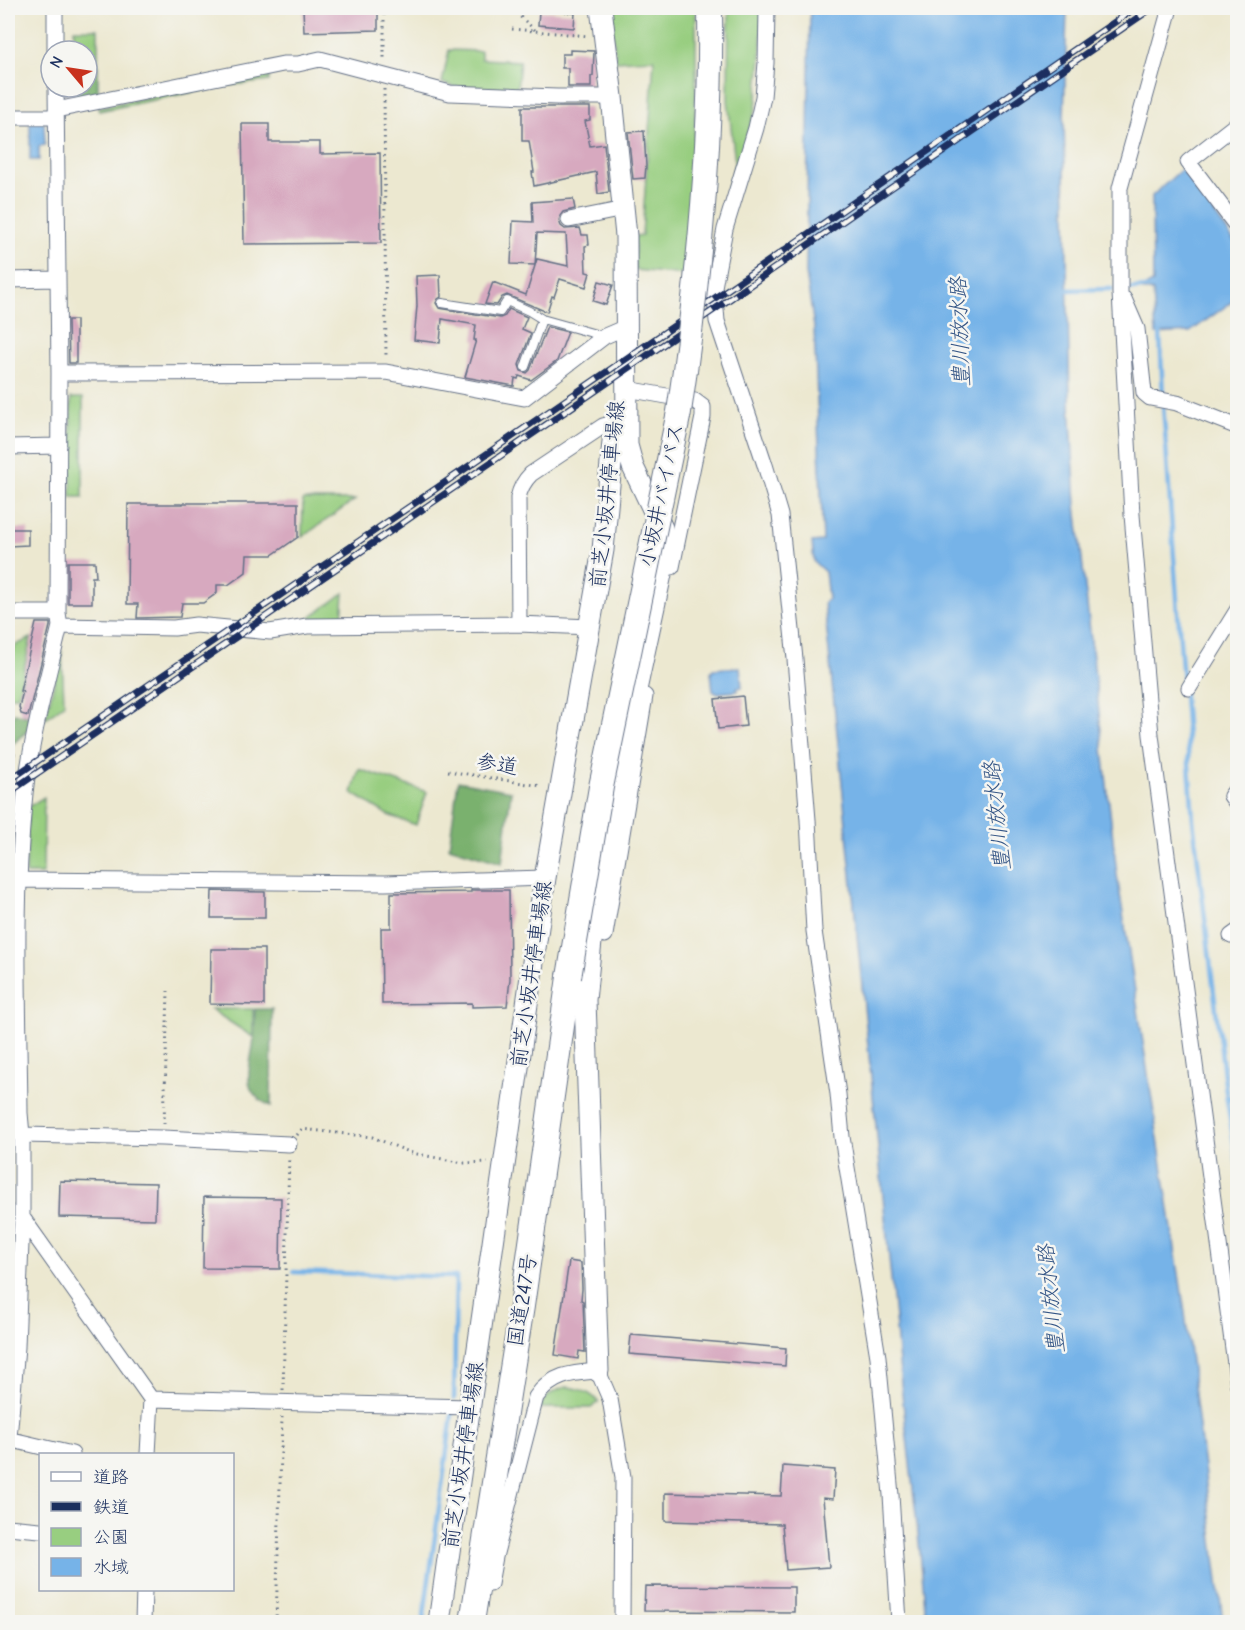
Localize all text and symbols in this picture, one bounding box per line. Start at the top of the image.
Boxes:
north arrow [39,39,99,99]
text: N [46,53,67,71]
water label: 豊川放水路 [945,275,975,387]
street label: 前芝小坂井停車場線 [585,399,629,589]
street label: 小坂井バイパス [634,421,688,569]
street label: 参道 [474,749,520,779]
water label: 豊川放水路 [978,758,1016,872]
street label: 前芝小坂井停車場線 [506,879,556,1069]
water label: 豊川放水路 [1032,1241,1070,1355]
street label: 国道247号 [503,1252,541,1348]
street label: 前芝小坂井停車場線 [438,1360,488,1550]
legend [39,1453,234,1591]
text: 道路 [93,1467,129,1488]
text: 鉄道 [93,1497,129,1518]
text: 公園 [93,1527,129,1548]
text: 水域 [93,1557,129,1578]

